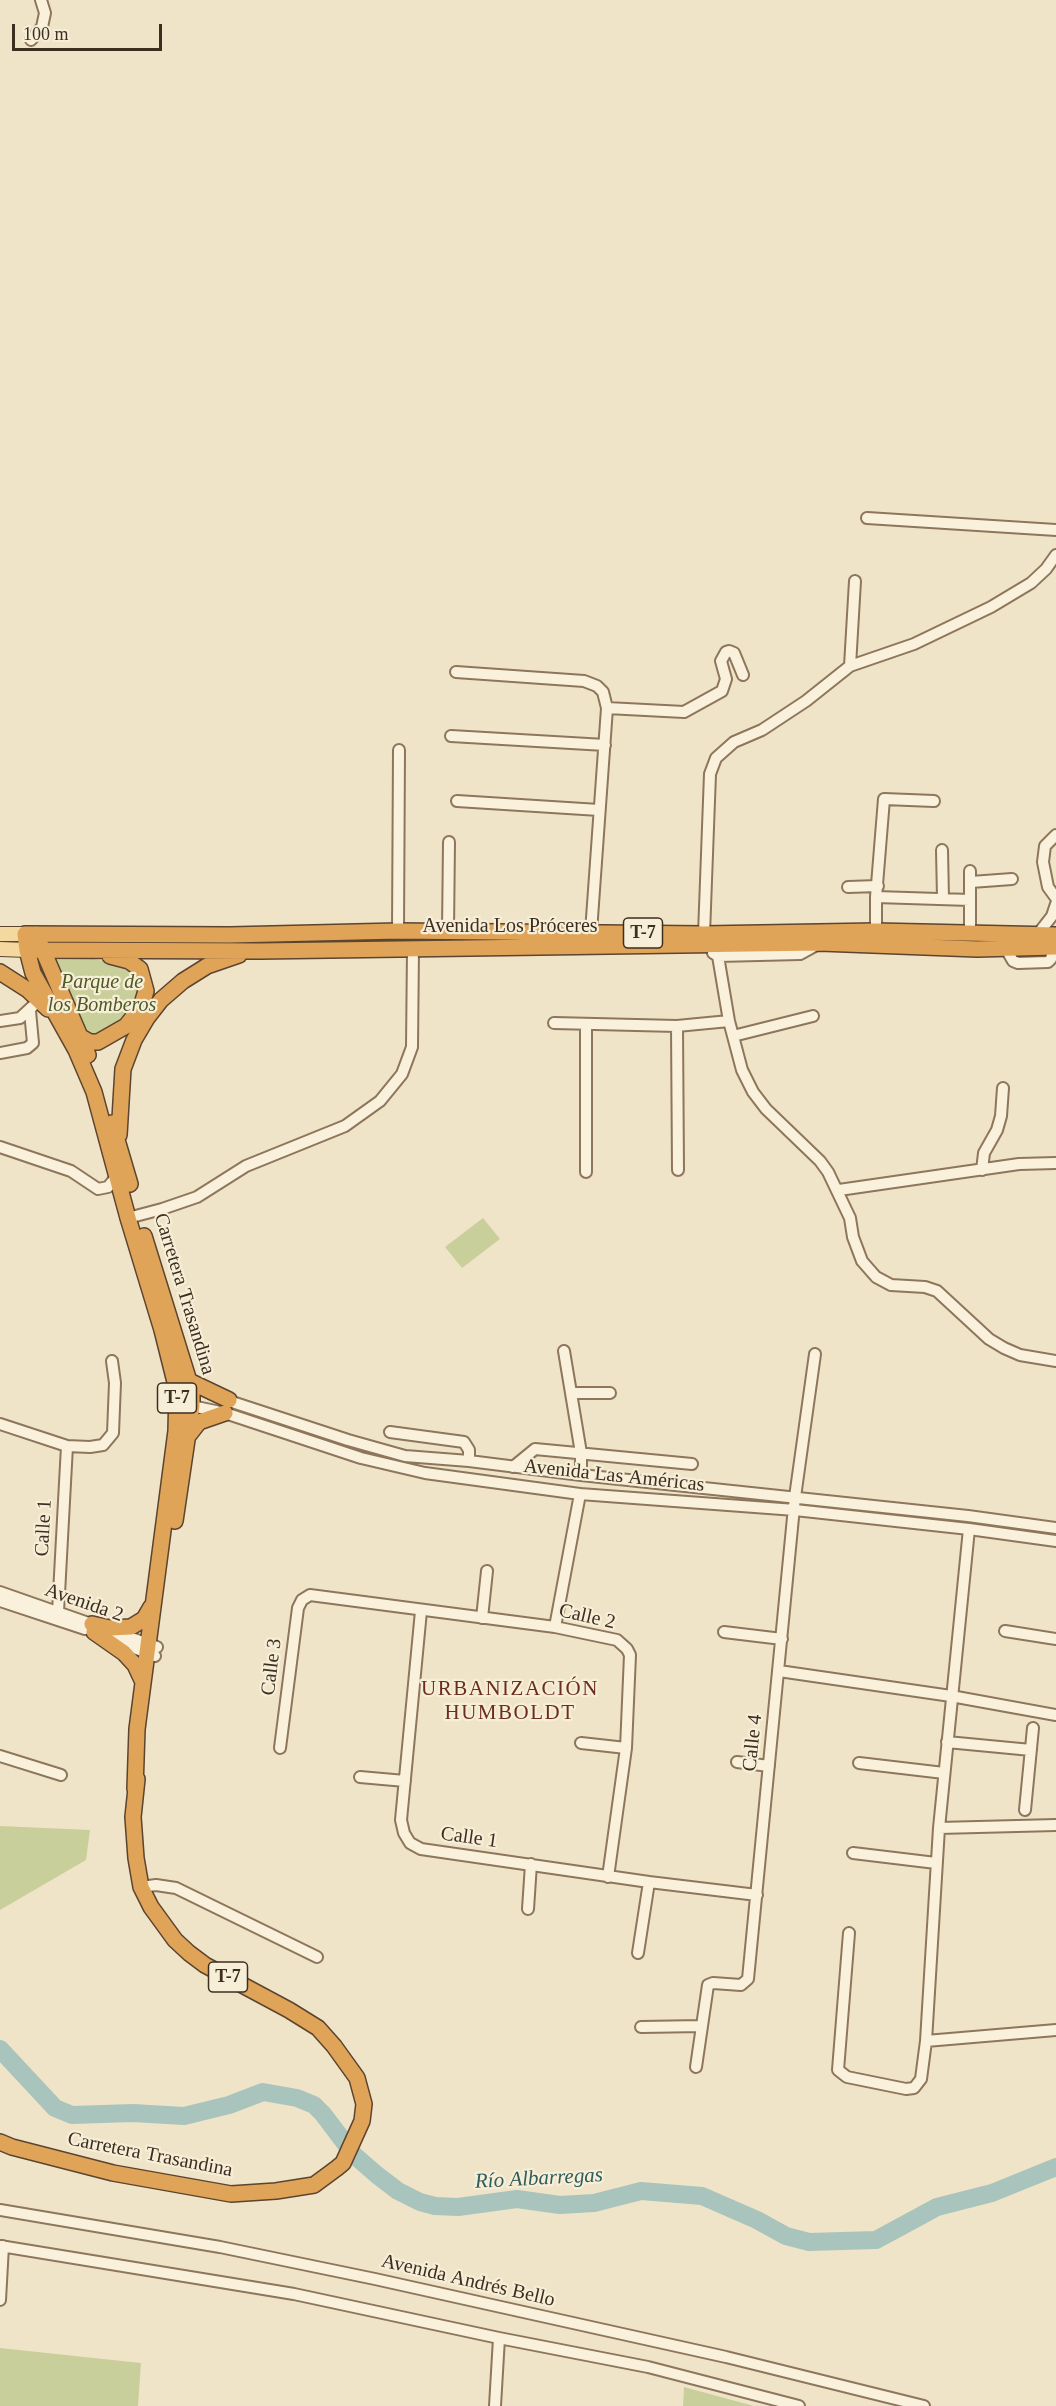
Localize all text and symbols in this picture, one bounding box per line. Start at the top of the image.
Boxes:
scale bar [15,12,165,50]
text: 100 m [23,24,69,44]
street label: Avenida Los Próceres [422,915,598,939]
road number: T-7 [624,918,662,948]
park label: Parque de los Bomberos [48,971,156,1018]
street label: Carretera Trasandina [148,1210,220,1378]
road number: T-7 [158,1383,196,1413]
street label: Avenida Las Américas [522,1455,706,1497]
street label: Calle 1 [31,1499,57,1557]
street label: Avenida 2 [42,1578,126,1628]
street label: Calle 2 [556,1599,618,1635]
street label: Calle 3 [257,1637,287,1697]
district label: URBANIZACIÓN HUMBOLDT [421,1676,599,1726]
street label: Calle 4 [738,1713,768,1773]
street label: Calle 1 [439,1822,499,1854]
road number: T-7 [208,1962,248,1992]
street label: Carretera Trasandina [65,2127,235,2183]
water label: Río Albarregas [474,2163,604,2195]
street label: Avenida Andrés Bello [379,2249,557,2313]

